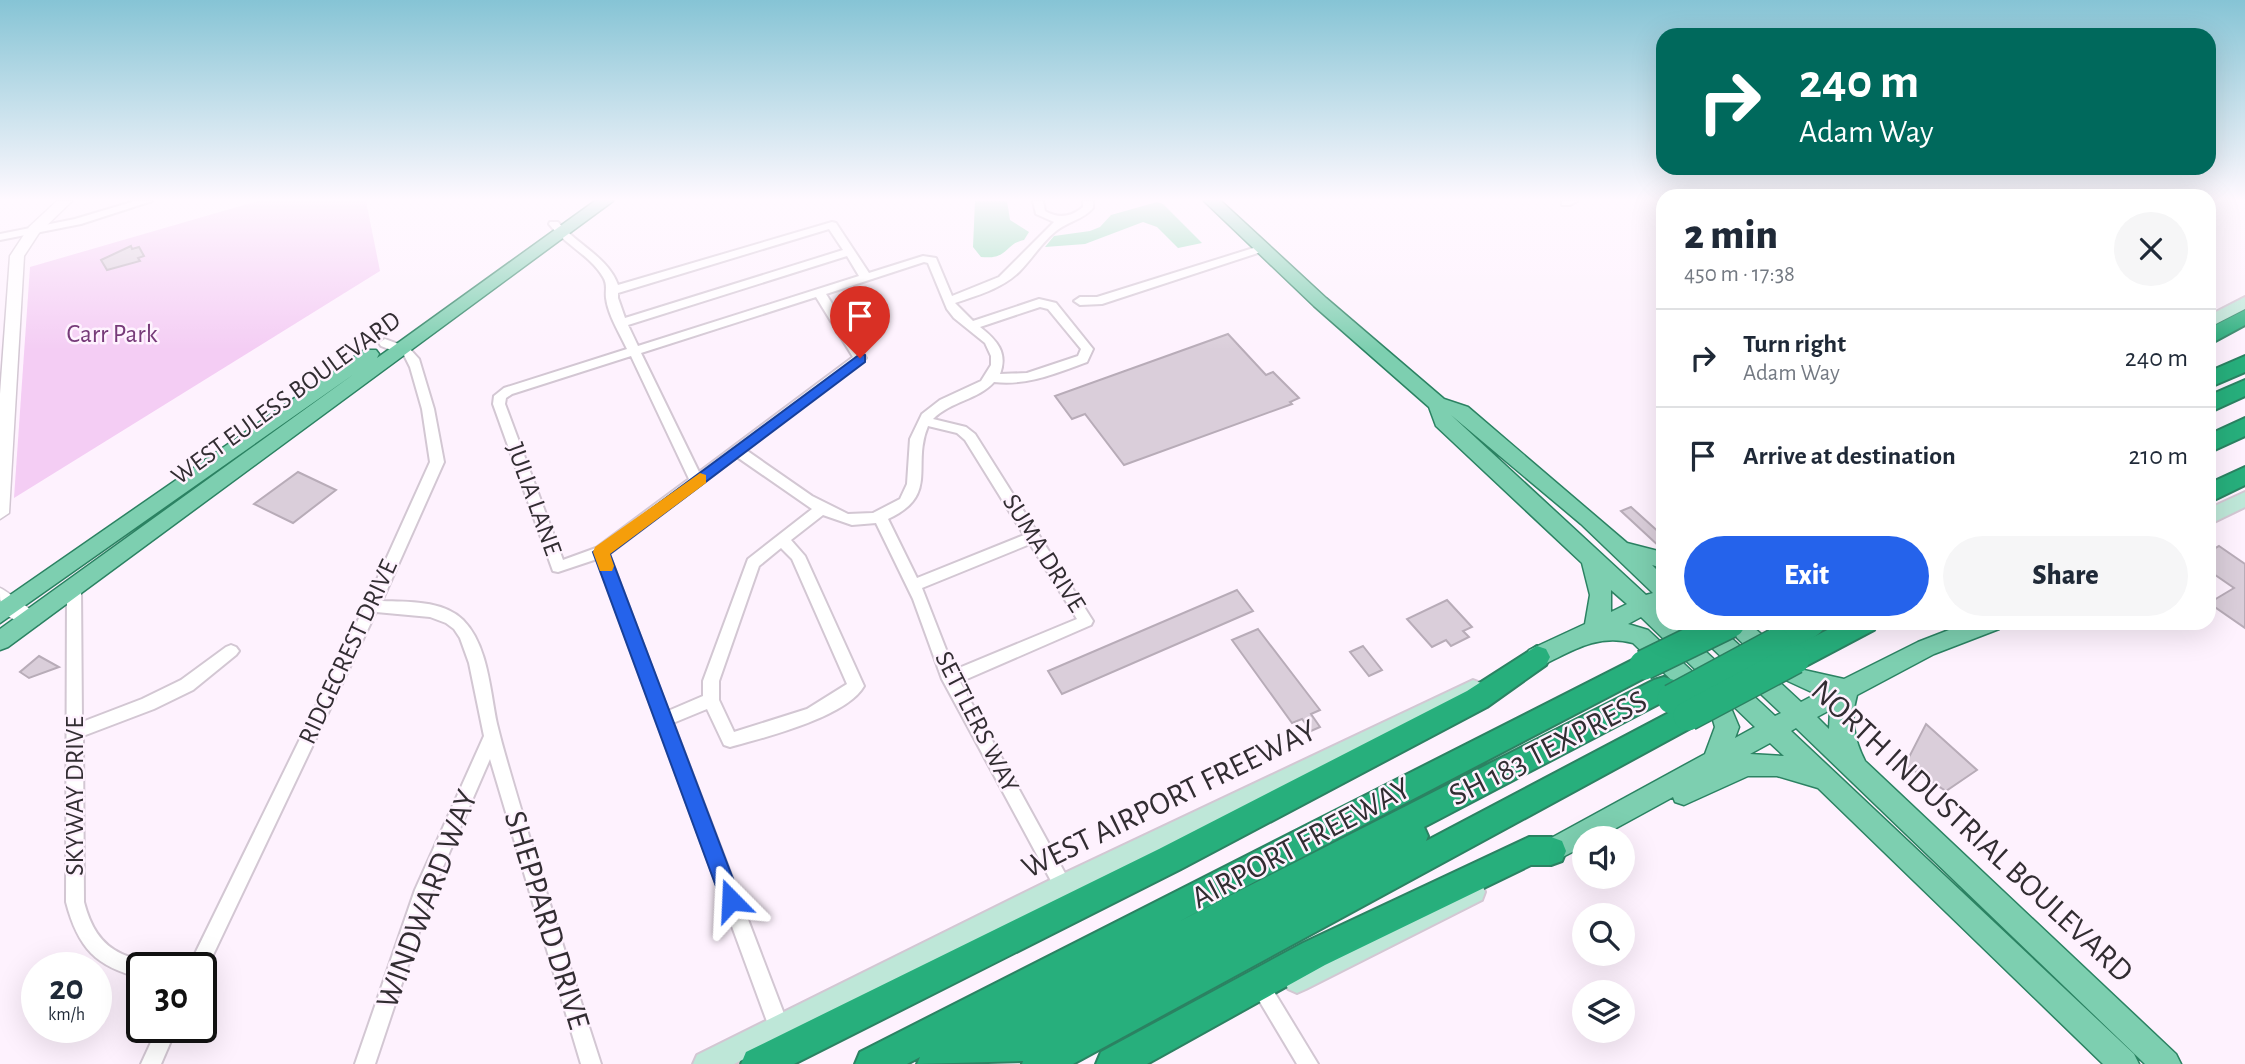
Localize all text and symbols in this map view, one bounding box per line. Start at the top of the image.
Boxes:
icon: right [1684,56,1775,147]
text: 240 m [1799,58,1919,107]
text: Adam Way [1799,116,1934,148]
button: close [2114,212,2188,286]
text: 2 min [1684,214,1778,256]
text: 450 m · 17:38 [1684,263,1795,286]
pin [830,286,890,358]
icon: arrive [841,297,879,335]
street label: WEST EULESS BOULEVARD [167,306,405,490]
park label: Carr Park [66,321,158,347]
text: Turn right [1743,331,1846,357]
icon: right [1684,339,1722,377]
text: 240 m [2125,345,2188,371]
text: Adam Way [1743,362,1840,385]
icon: arrive [1684,437,1722,475]
street label: JULIA LANE [502,439,566,559]
text: Arrive at destination [1743,443,1956,469]
text: 210 m [2128,443,2188,469]
street label: SUMA DRIVE [998,490,1090,616]
button: Exit [1684,536,1929,616]
button: Share [1943,536,2188,616]
street label: RIDGECREST DRIVE [294,556,402,748]
street label: SETTLERS WAY [930,647,1024,797]
street label: NORTH INDUSTRIAL BOULEVARD [1805,674,2139,988]
street label: SH 183 TEXPRESS [1444,684,1652,812]
street label: WEST AIRPORT FREEWAY [1015,711,1323,887]
street label: SKYWAY DRIVE [62,716,88,876]
street label: AIRPORT FREEWAY [1184,769,1418,917]
street label: WINDWARD WAY [371,785,483,1013]
street label: SHEPPARD DRIVE [499,807,595,1033]
map controls [1572,826,1635,1043]
button: sound [1572,826,1635,889]
position arrow [694,863,768,937]
button: search [1572,903,1635,966]
speed limit sign: 30 [126,952,217,1043]
text: 20 [49,971,84,1006]
button: layers [1572,980,1635,1043]
text: km/h [48,1006,85,1024]

